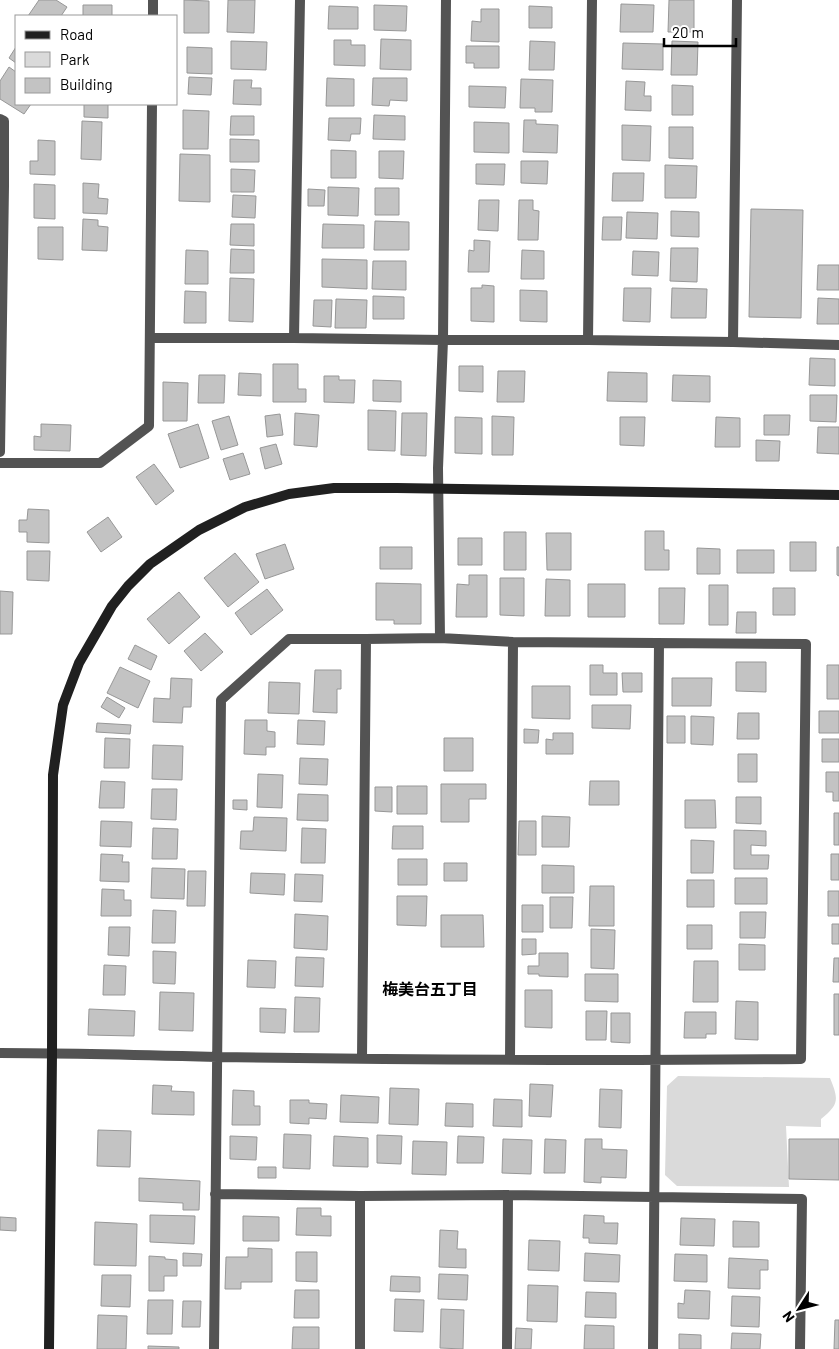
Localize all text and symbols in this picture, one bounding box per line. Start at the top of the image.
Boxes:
legend [15,15,178,105]
scale bar [664,15,736,47]
text: 20 m [672,23,704,41]
text: Road [60,25,93,43]
text: Park [60,50,90,68]
text: Building [60,75,113,93]
district label: 梅美台五丁目 [382,979,478,998]
north arrow [774,1284,824,1334]
text: N [778,1308,798,1326]

